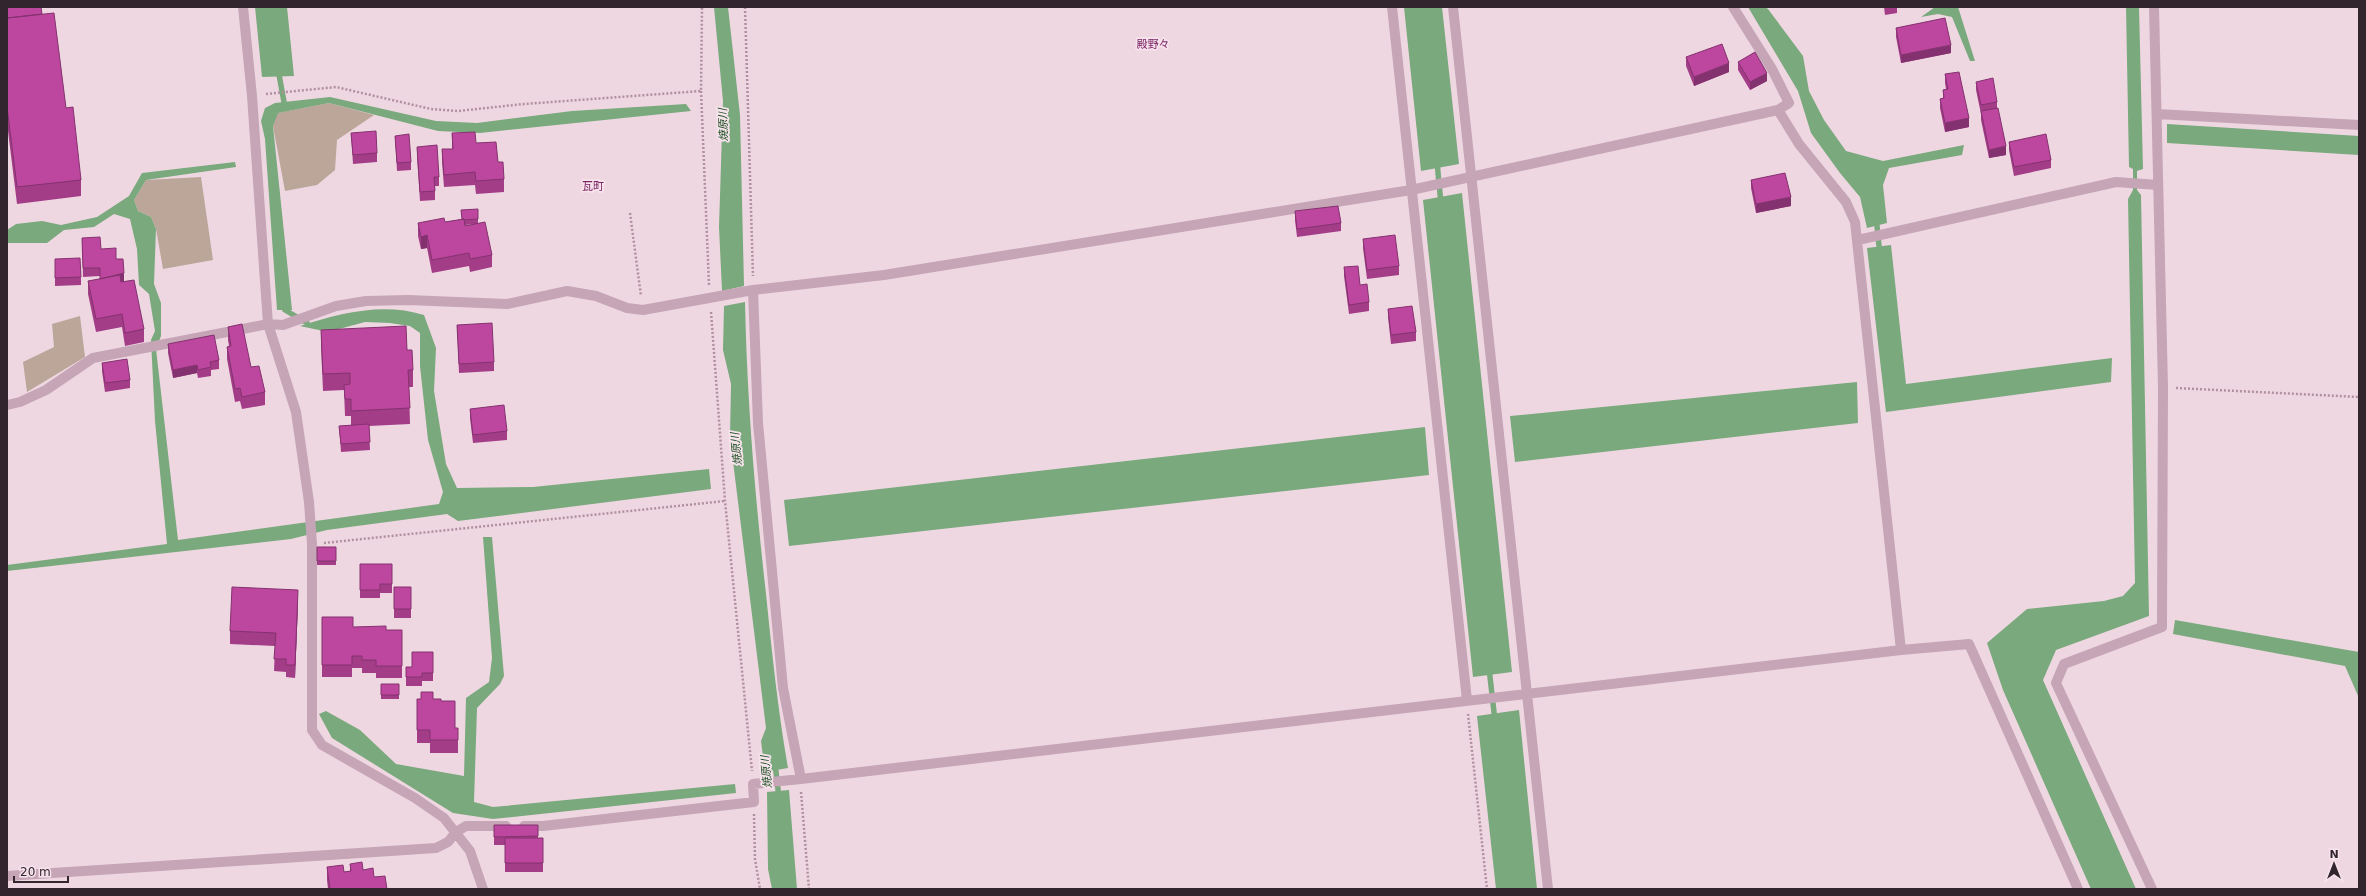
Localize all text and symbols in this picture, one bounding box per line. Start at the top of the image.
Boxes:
district label: 殿野々 [1137,38,1170,51]
water label: 焼原川 [716,107,731,142]
district label: 瓦町 [582,180,604,193]
water label: 焼原川 [728,431,744,466]
water label: 焼原川 [758,754,774,789]
north arrow [2314,844,2354,884]
text: N [2329,848,2339,861]
scale bar [14,858,68,884]
text: 20 m [20,865,51,879]

